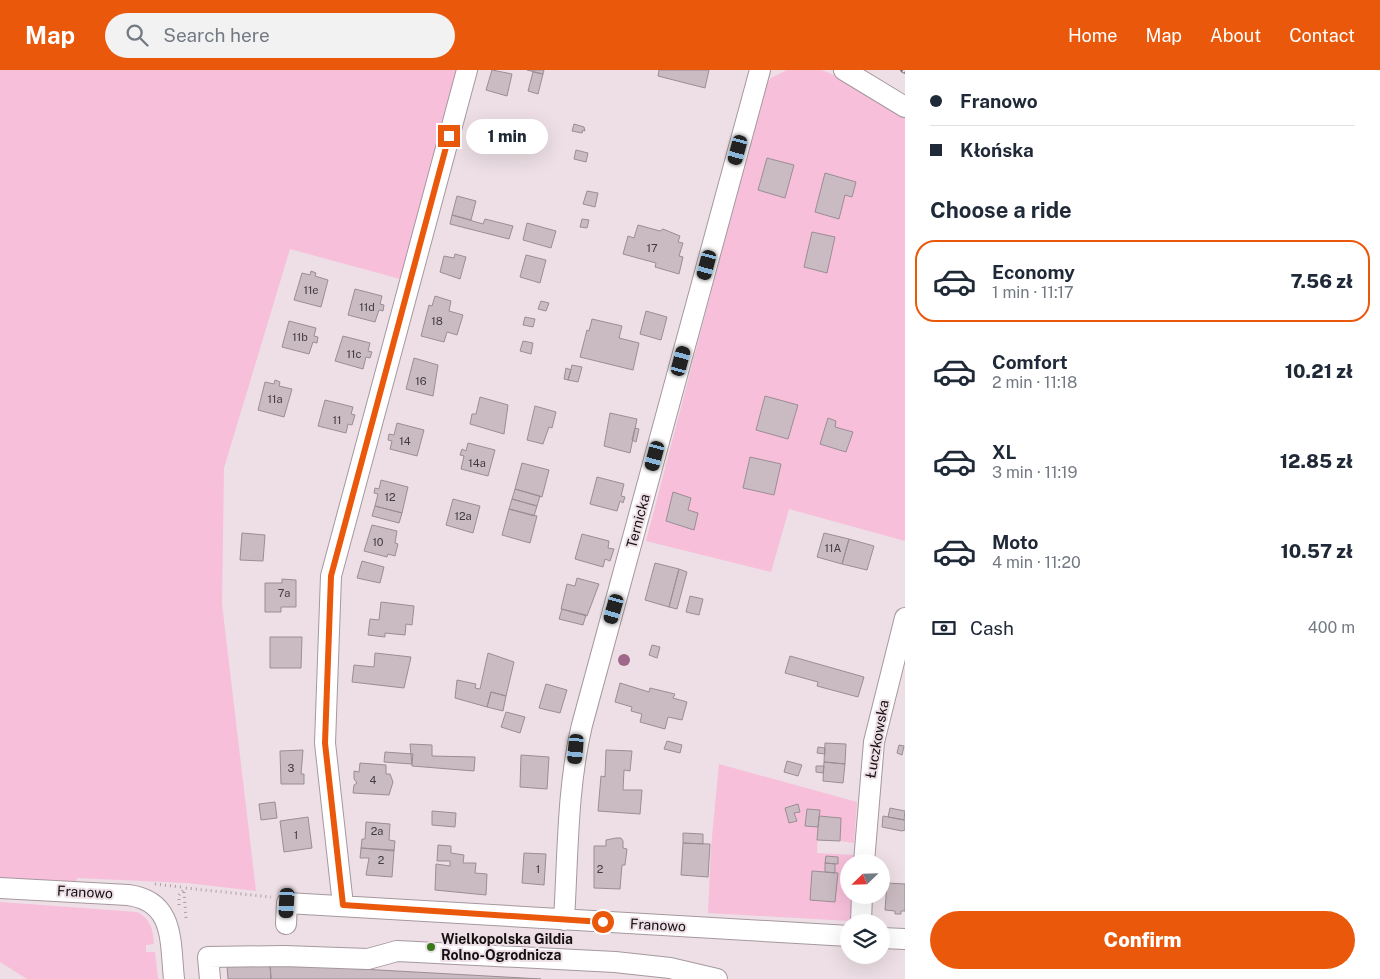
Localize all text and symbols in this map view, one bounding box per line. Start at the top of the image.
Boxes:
search box [105,13,455,58]
text: Map [25,21,75,49]
icon: search [123,21,151,49]
text: Search here [163,24,270,46]
text: Home [1068,25,1118,46]
text: Map [1146,25,1182,46]
text: About [1210,25,1261,46]
text: Contact [1289,25,1355,46]
text: Franowo [960,90,1038,112]
callout: 1 min [466,118,549,154]
route end [438,125,460,147]
text: 1 min [487,127,527,146]
car [726,134,749,166]
text: Kłońska [960,139,1034,161]
text: Choose a ride [930,197,1072,223]
house number: 17 [646,242,658,254]
car [695,249,718,281]
icon: car [932,259,977,304]
text: Economy [992,261,1075,283]
text: 7.56 zł [1291,270,1353,292]
text: 1 min · 11:17 [992,283,1074,302]
house number: 11e [303,284,319,296]
house number: 11d [359,301,375,313]
house number: 18 [431,315,443,327]
house number: 11b [292,331,308,343]
car [669,345,692,377]
house number: 11c [347,348,361,360]
icon: car [932,349,977,394]
text: Comfort [992,351,1068,373]
text: 10.21 zł [1285,360,1353,382]
text: 2 min · 11:18 [992,373,1077,392]
house number: 16 [415,375,427,387]
house number: 11a [267,393,283,405]
house number: 11 [333,414,341,426]
house number: 14 [399,435,411,447]
icon: car [932,439,977,484]
car [643,440,666,472]
text: XL [992,441,1017,463]
text: 12.85 zł [1280,450,1353,472]
house number: 14a [468,457,486,469]
text: 3 min · 11:19 [992,463,1078,482]
house number: 12 [384,491,396,503]
street label: Ternicka [623,492,653,550]
house number: 12a [454,510,472,522]
icon: car [932,529,977,574]
text: Moto [992,531,1038,553]
house number: 10 [372,536,384,548]
text: 10.57 zł [1280,540,1353,562]
house number: 11A [825,542,842,554]
text: 4 min · 11:20 [992,553,1081,572]
house number: 7a [278,587,290,599]
car [602,593,625,625]
icon: cash [930,614,958,642]
text: Cash [970,617,1014,639]
text: 400 m [1308,618,1355,637]
street label: Łuczkowska [862,699,892,779]
car [567,733,584,765]
house number: 3 [288,762,295,774]
house number: 4 [370,774,377,786]
house number: 2a [371,825,383,837]
house number: 1 [294,829,298,841]
house number: 2 [378,854,385,866]
north arrow [840,854,890,904]
map controls [840,854,890,964]
house number: 1 [536,863,540,875]
house number: 2 [597,863,604,875]
street label: Franowo [57,883,113,901]
car [278,888,295,918]
route start [592,911,614,933]
button: Confirm [930,911,1355,969]
button: layers [840,914,890,964]
street label: Franowo [630,916,686,934]
place label: Wielkopolska Gildia Rolno-Ogrodnicza [441,931,573,963]
marker: Wielkopolska Gildia Rolno-Ogrodnicza [425,941,437,953]

